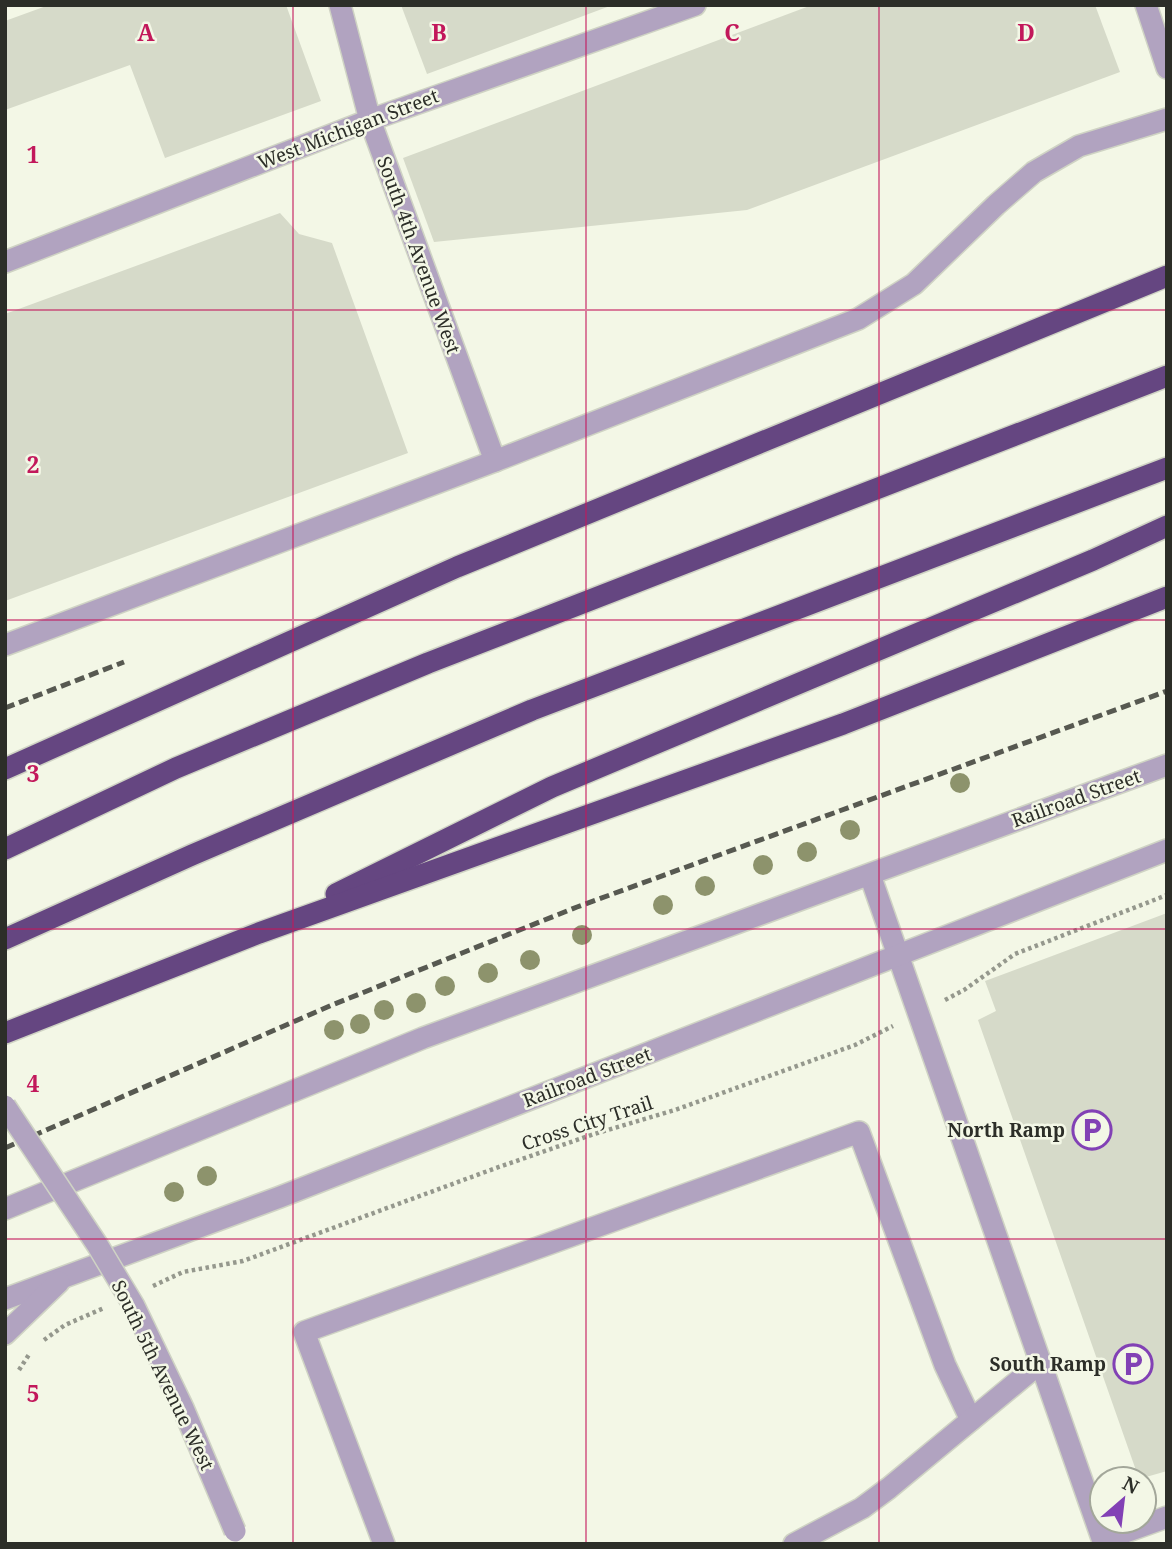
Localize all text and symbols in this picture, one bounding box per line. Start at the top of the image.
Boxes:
text: A [137,16,155,48]
text: B [431,16,447,48]
text: C [724,16,740,48]
text: D [1017,16,1035,48]
street label: West Michigan Street [254,82,442,175]
text: 1 [27,138,40,170]
street label: South 4th Avenue West [371,153,467,358]
text: 2 [27,448,40,480]
text: 3 [27,757,40,789]
street label: Railroad Street [1008,763,1144,833]
street label: Railroad Street [519,1041,655,1113]
text: 4 [27,1067,40,1099]
street label: Cross City Trail [518,1089,656,1156]
parking icon: North Ramp [1071,1109,1113,1151]
place label: North Ramp [947,1117,1065,1143]
street label: South 5th Avenue West [106,1276,220,1475]
parking icon: South Ramp [1112,1343,1154,1385]
place label: South Ramp [989,1351,1106,1377]
text: 5 [27,1377,40,1409]
north arrow [1088,1465,1158,1535]
text: N [1118,1470,1144,1500]

